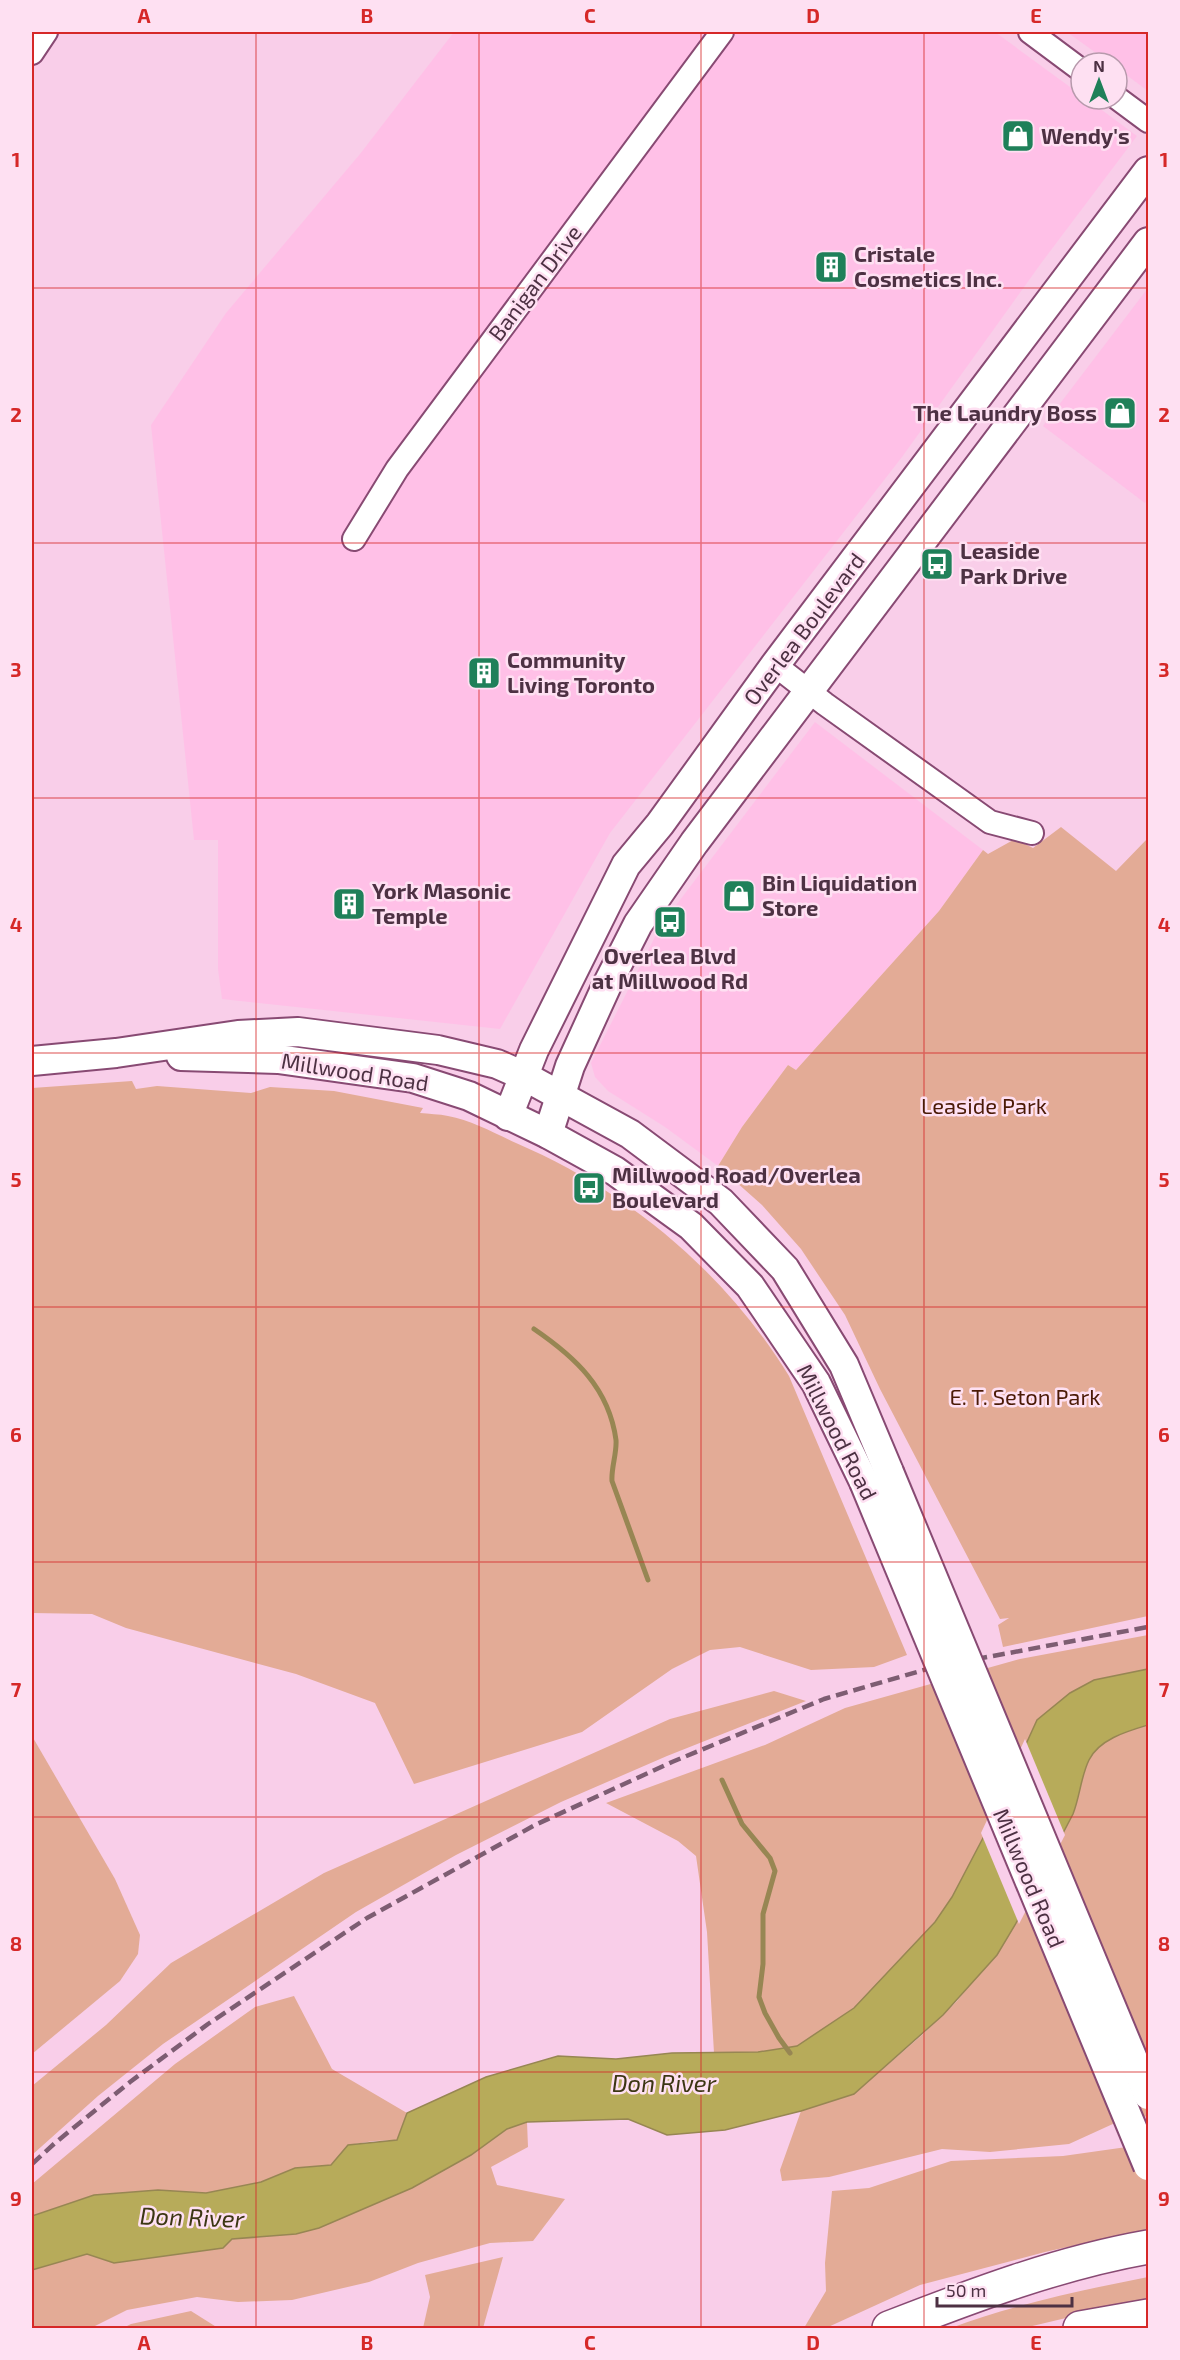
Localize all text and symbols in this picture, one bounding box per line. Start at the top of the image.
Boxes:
text: A [137,3,151,27]
text: B [361,3,373,27]
text: C [584,3,596,27]
text: D [806,3,820,27]
text: E [1030,3,1042,27]
north arrow [1069,51,1129,111]
text: N [1093,56,1105,75]
shop icon: Wendy's [1000,118,1036,154]
place label: Wendy's [1041,122,1130,149]
text: 1 [12,147,20,171]
text: 1 [1160,147,1168,171]
street label: Banigan Drive [482,219,586,345]
place label: Cristale Cosmetics Inc. [854,240,1002,291]
building icon: Cristale Cosmetics Inc. [813,249,849,285]
shop icon: The Laundry Boss [1102,395,1138,431]
place label: The Laundry Boss [913,399,1097,426]
text: 2 [10,402,22,426]
text: 2 [1158,402,1170,426]
place label: Leaside Park Drive [960,537,1068,588]
bus stop icon: Leaside Park Drive [919,546,955,582]
street label: Overlea Boulevard [737,547,869,710]
place label: Community Living Toronto [507,646,655,697]
building icon: Community Living Toronto [466,655,502,691]
text: 3 [10,657,22,681]
text: 3 [1158,657,1170,681]
place label: Bin Liquidation Store [762,869,917,920]
place label: York Masonic Temple [372,877,511,928]
shop icon: Bin Liquidation Store [721,878,757,914]
building icon: York Masonic Temple [331,886,367,922]
bus stop icon: Overlea Blvd at Millwood Rd [652,904,688,940]
text: 4 [10,912,23,936]
text: 4 [1158,912,1171,936]
place label: Overlea Blvd at Millwood Rd [592,942,748,993]
street label: Millwood Road [280,1047,431,1095]
park label: Leaside Park [921,1092,1047,1118]
place label: Millwood Road/Overlea Boulevard [612,1161,861,1212]
text: 5 [10,1167,22,1191]
text: 5 [1158,1167,1170,1191]
bus stop icon: Millwood Road/Overlea Boulevard [571,1170,607,1206]
street label: Millwood Road [793,1359,883,1504]
park label: E. T. Seton Park [950,1383,1100,1409]
text: 6 [10,1422,22,1446]
text: 6 [1158,1422,1170,1446]
text: 7 [11,1677,22,1701]
text: 7 [1159,1677,1170,1701]
street label: Millwood Road [989,1804,1071,1951]
text: 8 [10,1931,22,1955]
text: 8 [1158,1931,1170,1955]
water label: Don River [612,2068,717,2097]
text: 9 [10,2186,22,2210]
text: 9 [1158,2186,1170,2210]
water label: Don River [139,2200,245,2233]
scale bar [937,2270,1072,2308]
text: 50 m [946,2279,986,2301]
text: A [137,2330,151,2354]
text: B [361,2330,373,2354]
text: C [584,2330,596,2354]
text: D [806,2330,820,2354]
text: E [1030,2330,1042,2354]

